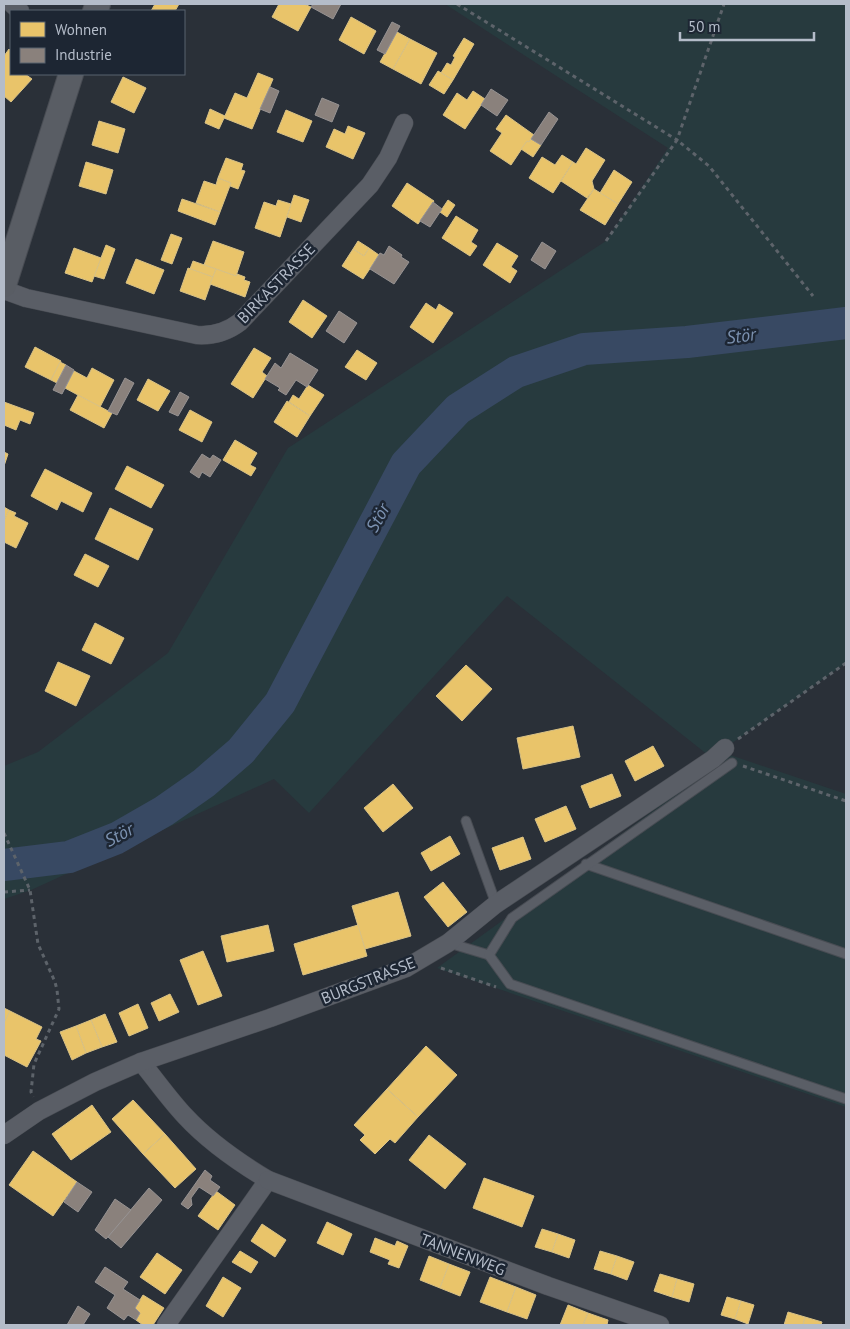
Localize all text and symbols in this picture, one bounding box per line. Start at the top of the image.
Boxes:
legend [10,10,185,75]
scale bar [680,10,814,42]
text: 50 m [688,17,721,36]
text: Wohnen [55,20,107,39]
text: Industrie [55,45,112,64]
street label: BIRKASTRASSE [233,239,319,327]
water label: Stör [725,322,758,349]
water label: Stör [360,498,395,536]
water label: Stör [100,817,138,852]
street label: BURGSTRASSE [318,952,418,1008]
street label: TANNENWEG [418,1229,508,1279]

